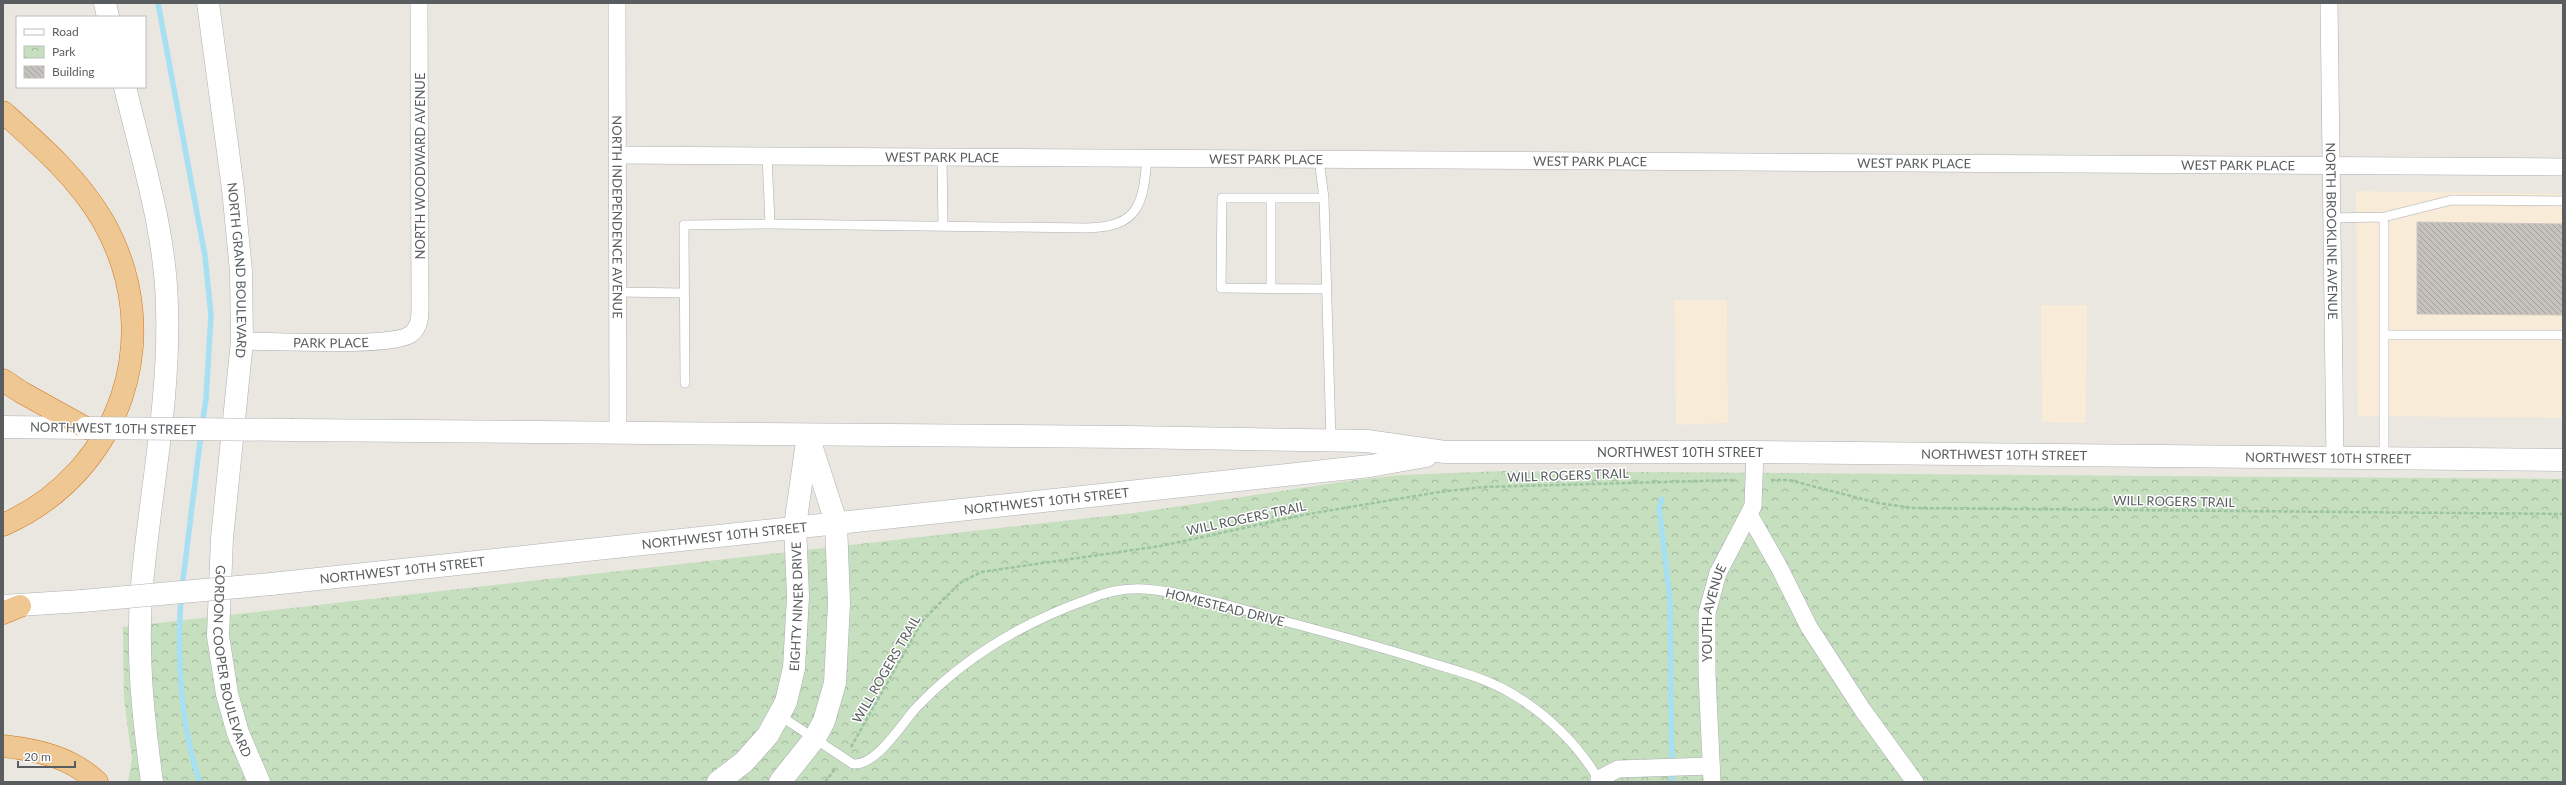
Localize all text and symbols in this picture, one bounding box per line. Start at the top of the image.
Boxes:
legend [16,16,146,88]
text: Road [52,24,79,39]
text: Park [52,44,76,59]
text: Building [52,64,95,79]
street label: NORTH WOODWARD AVENUE [412,73,428,259]
street label: NORTH INDEPENDENCE AVENUE [609,115,626,319]
street label: NORTH BROOKLINE AVENUE [2323,142,2341,320]
street label: WEST PARK PLACE [885,149,999,165]
street label: WEST PARK PLACE [1209,151,1323,167]
street label: WEST PARK PLACE [1533,153,1647,169]
street label: WEST PARK PLACE [1857,155,1971,171]
street label: WEST PARK PLACE [2181,157,2295,173]
street label: NORTH GRAND BOULEVARD [224,181,250,359]
street label: PARK PLACE [293,334,369,351]
street label: NORTHWEST 10TH STREET [30,419,196,437]
street label: NORTHWEST 10TH STREET [1597,444,1764,460]
street label: NORTHWEST 10TH STREET [1921,446,2088,463]
street label: NORTHWEST 10TH STREET [2245,449,2412,466]
street label: WILL ROGERS TRAIL [1507,465,1630,485]
street label: NORTHWEST 10TH STREET [963,484,1130,518]
street label: WILL ROGERS TRAIL [2113,492,2235,510]
street label: WILL ROGERS TRAIL [1185,497,1308,539]
street label: NORTHWEST 10TH STREET [641,518,808,552]
street label: EIGHTY NINER DRIVE [786,541,806,672]
street label: NORTHWEST 10TH STREET [319,553,486,587]
street label: YOUTH AVENUE [1699,561,1729,662]
street label: GORDON COOPER BOULEVARD [210,565,255,760]
street label: HOMESTEAD DRIVE [1164,584,1286,630]
street label: WILL ROGERS TRAIL [849,612,924,726]
scale bar [18,743,75,769]
text: 20 m [24,749,51,764]

